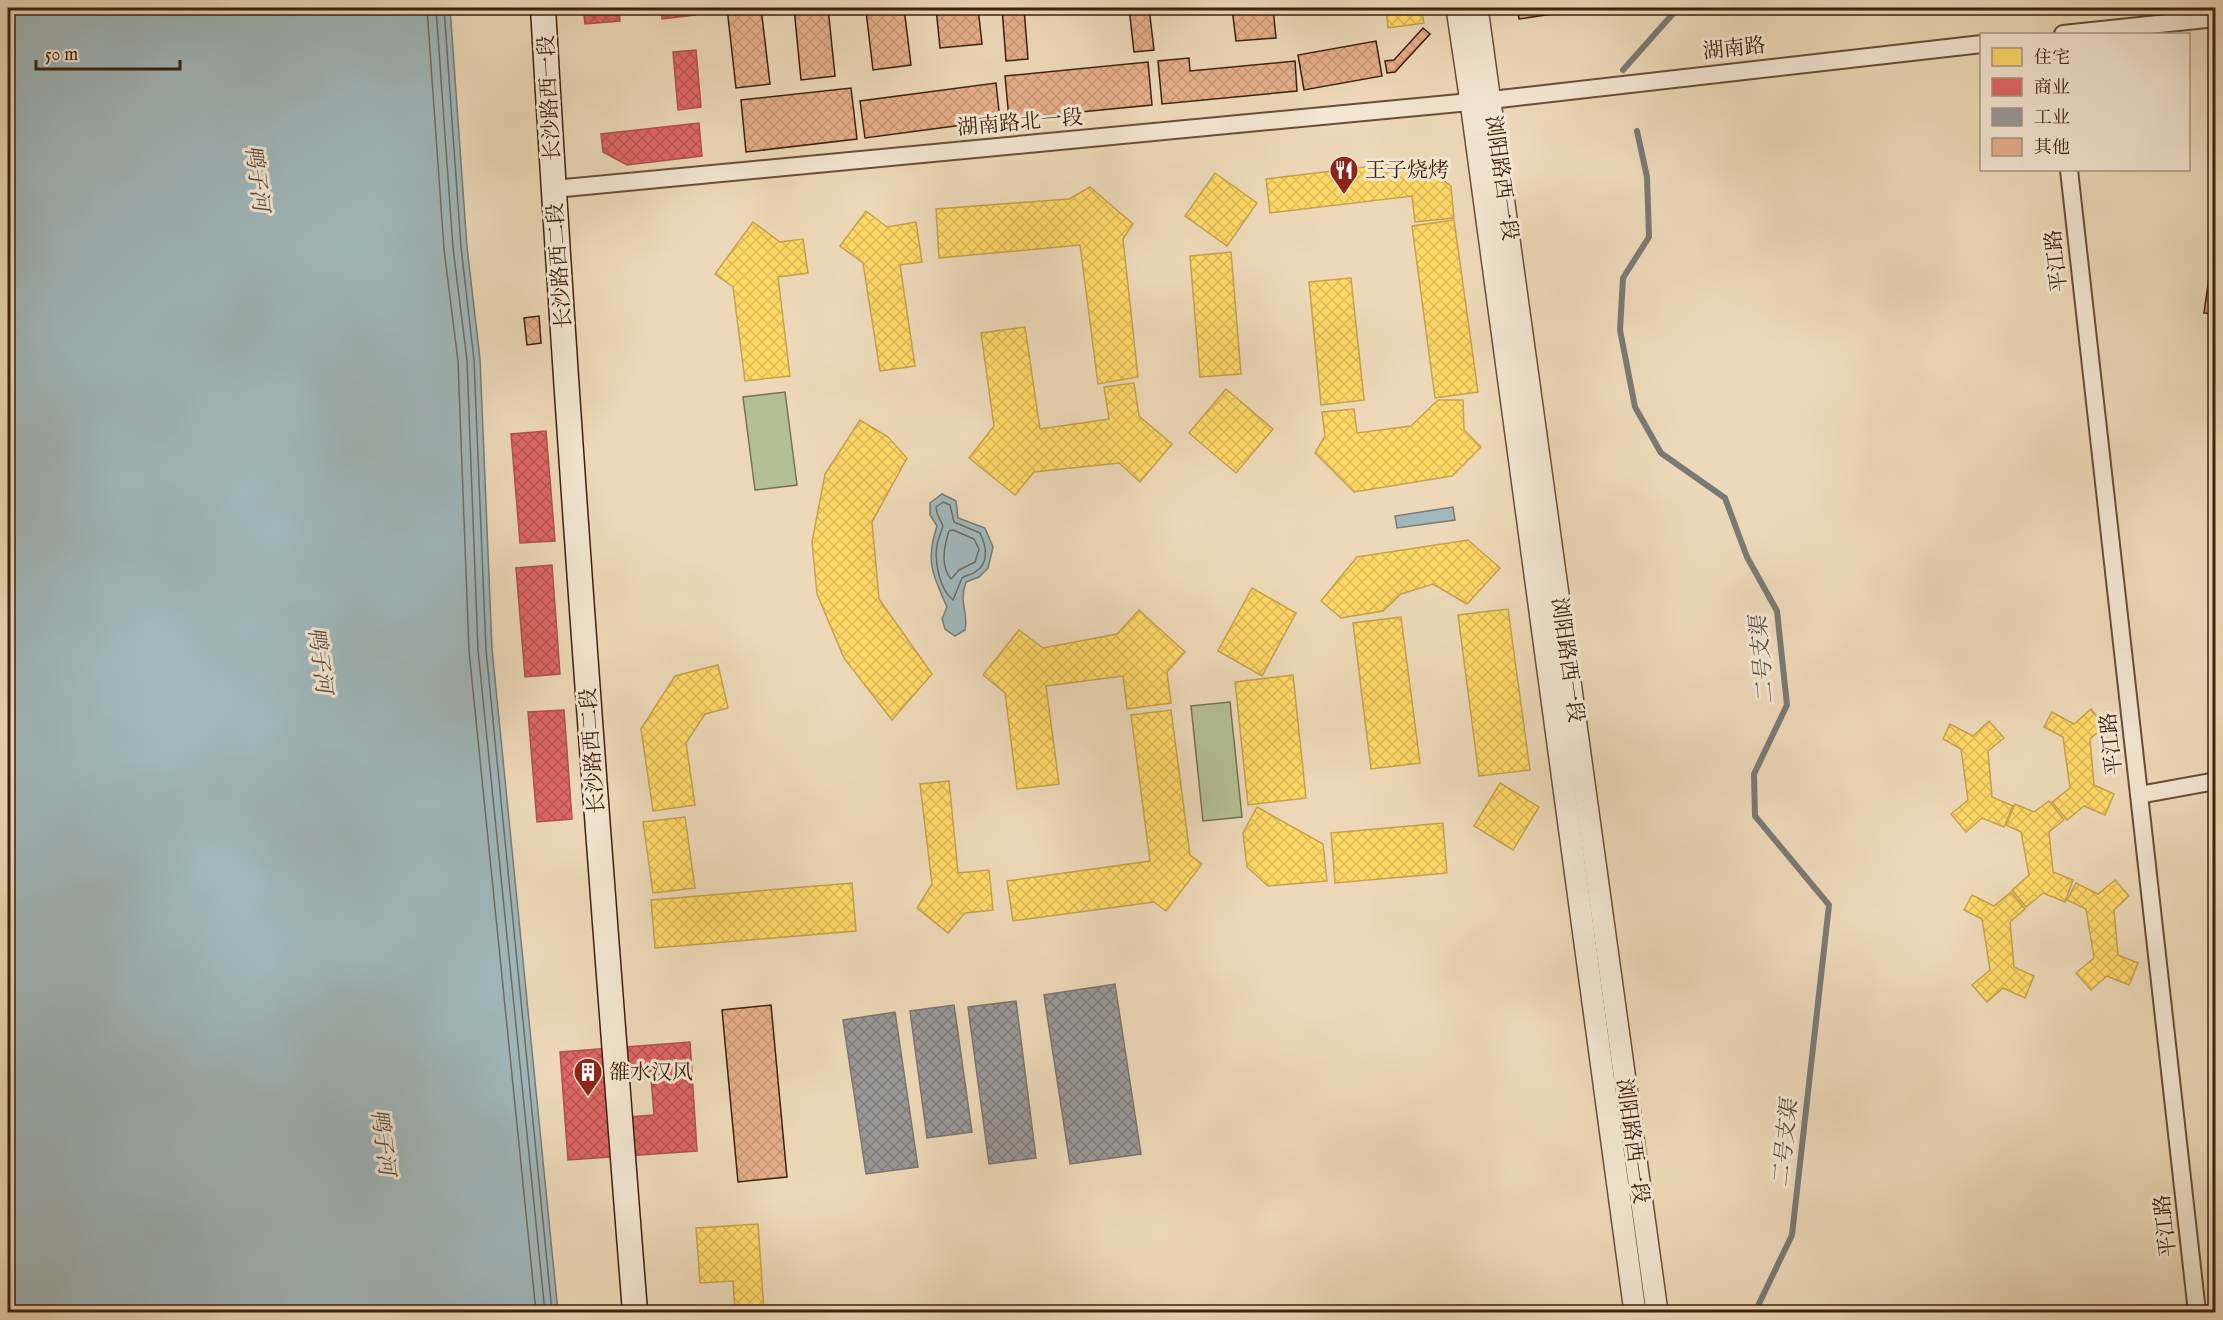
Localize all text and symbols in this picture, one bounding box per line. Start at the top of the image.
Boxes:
scale bar [36,33,180,71]
street label: 湖南路 [1701,33,1767,66]
legend [1980,33,2190,171]
street label: 长沙路西一段 [534,34,567,162]
text: 50 m [45,44,78,67]
text: 住宅 [2034,47,2070,70]
text: 商业 [2034,77,2070,100]
street label: 湖南路北一段 [956,105,1084,142]
text: 工业 [2034,107,2070,130]
street label: 浏阳路西一段 [1478,114,1523,242]
text: 其他 [2034,137,2070,160]
water label: 鸭子河 [238,144,274,217]
restaurant icon: 王子烧烤 [1328,154,1360,196]
place label: 王子烧烤 [1365,158,1449,185]
street label: 长沙路西二段 [543,202,578,330]
street label: 平江路 [2041,228,2074,294]
street label: 浏阳路西一段 [1544,596,1589,724]
water label: 二号支渠 [1745,612,1781,705]
water label: 鸭子河 [301,626,337,699]
street label: 长沙路西二段 [576,687,611,815]
street label: 平江路 [2096,711,2129,777]
building icon: 雒水汉风 [572,1056,604,1098]
place label: 雒水汉风 [609,1060,693,1087]
street label: 浏阳路西一段 [1609,1077,1654,1205]
water label: 二号支渠 [1767,1095,1805,1188]
water label: 鸭子河 [364,1108,400,1181]
street label: 平江路 [2150,1193,2183,1259]

